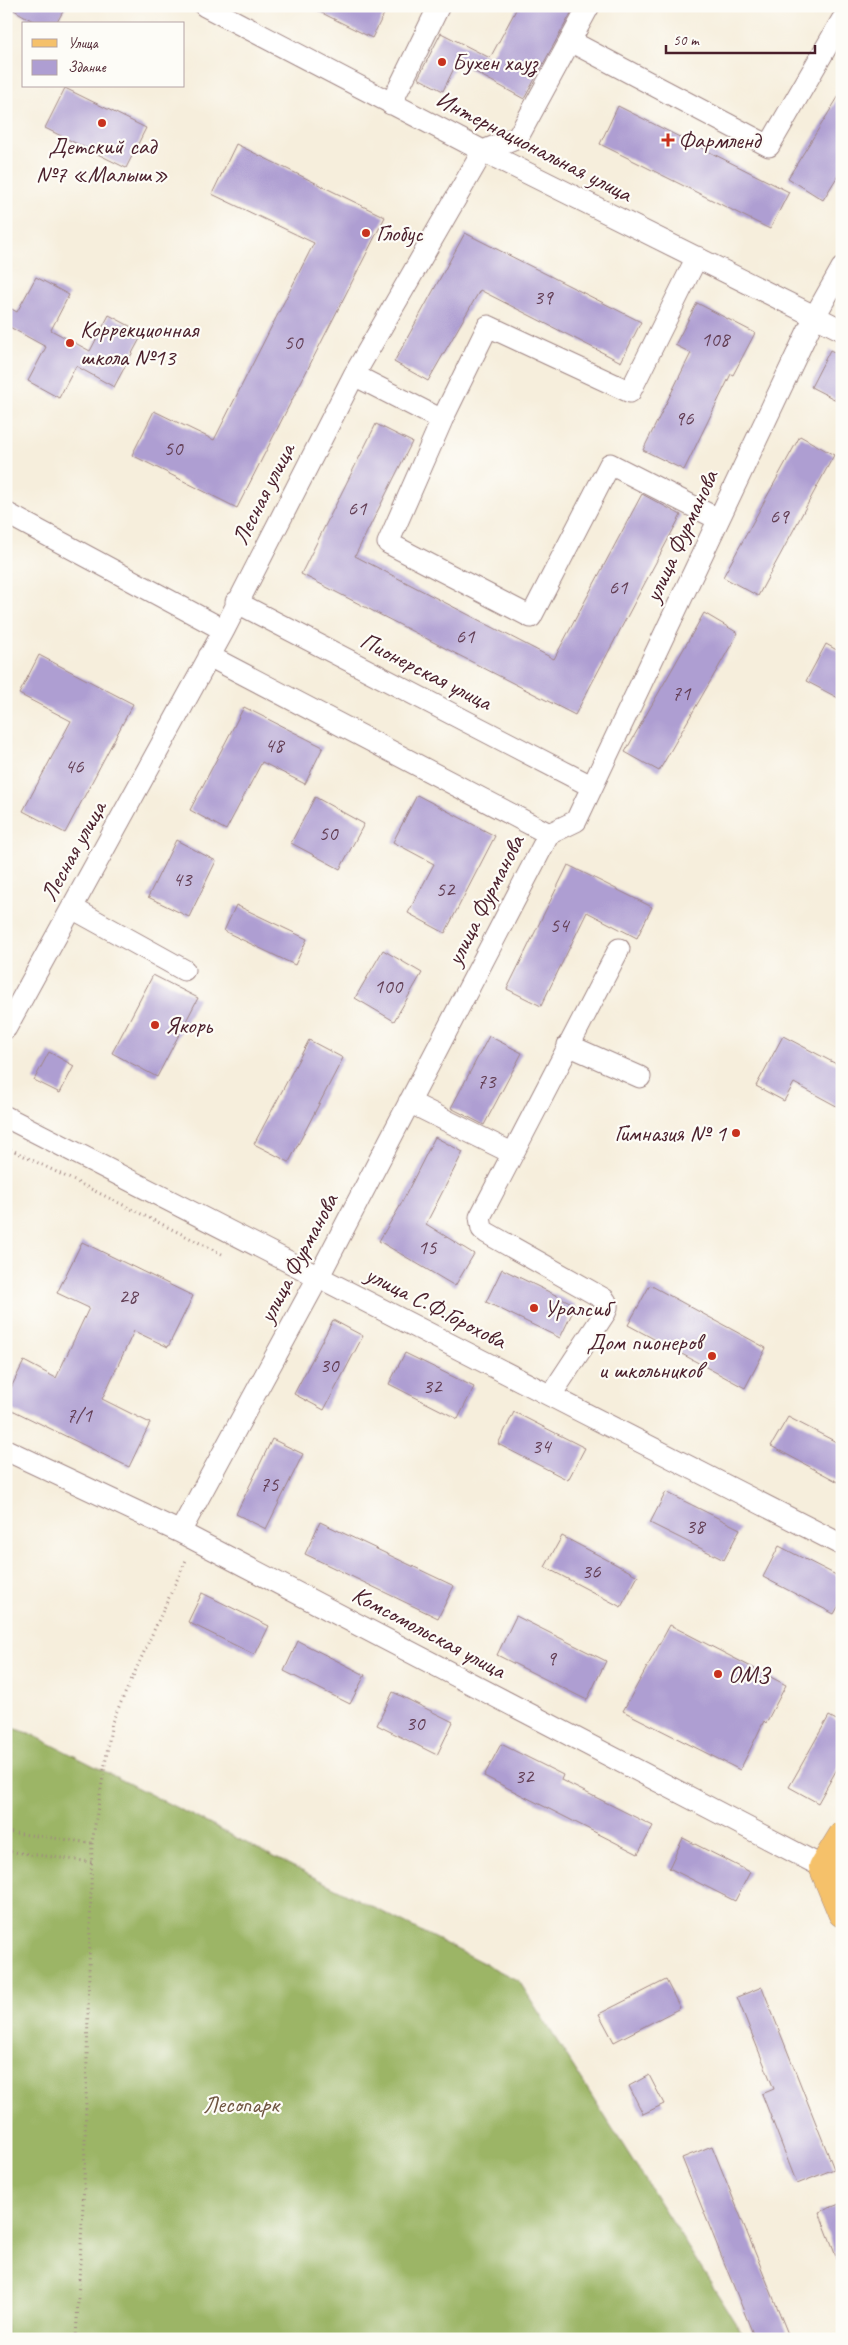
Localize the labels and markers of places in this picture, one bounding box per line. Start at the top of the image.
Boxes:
place label: Бухен хауз [452,47,539,78]
marker: Бухен хауз [436,56,448,68]
marker: Детский сад №7 «Малыш» [96,117,108,129]
place label: Фармленд [678,125,763,155]
place label: Детский сад №7 «Малыш» [36,131,168,189]
marker: Фармленд [662,134,674,146]
place label: Глобус [376,218,424,248]
marker: Глобус [360,227,372,239]
place label: Коррекционная школа №13 [80,314,200,372]
marker: Коррекционная школа №13 [64,337,76,349]
place label: Якорь [165,1010,214,1040]
marker: Якорь [149,1019,161,1031]
place label: Гимназия № 1 [614,1118,727,1148]
marker: Гимназия № 1 [730,1127,742,1139]
place label: Уралсиб [544,1293,617,1323]
marker: Уралсиб [528,1302,540,1314]
place label: Дом пионеров и школьников [587,1327,708,1385]
marker: Дом пионеров и школьников [706,1350,718,1362]
place label: ОМЗ [728,1659,771,1689]
marker: ОМЗ [712,1668,724,1680]

